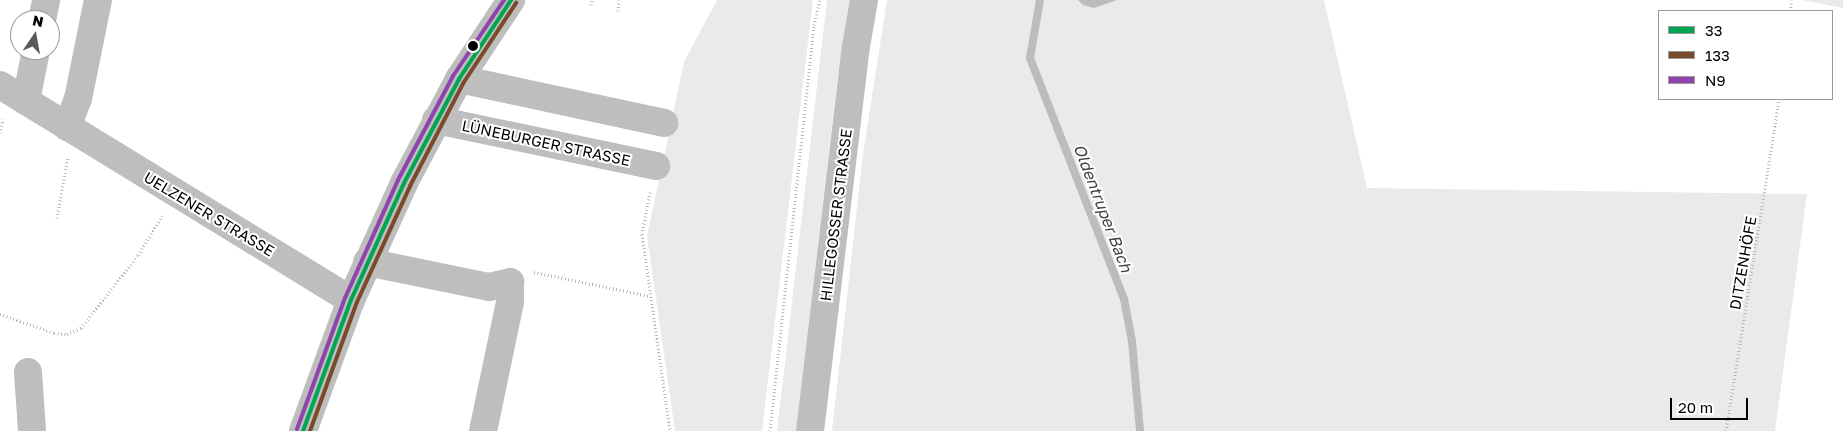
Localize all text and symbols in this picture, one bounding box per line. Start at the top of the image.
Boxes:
north arrow [10,10,60,60]
legend [1658,10,1833,100]
text: N [31,11,45,30]
text: 33 [1705,21,1723,39]
unlabelled marker [468,41,478,51]
text: 133 [1705,46,1730,64]
text: N9 [1705,71,1725,89]
street label: LÜNEBURGER STRASSE [460,116,632,170]
street label: HILLEGOSSER STRASSE [816,128,856,302]
water label: Oldentruper Bach [1070,141,1136,275]
street label: UELZENER STRASSE [141,168,277,260]
street label: DITZENHÖFE [1726,215,1760,311]
scale bar [1673,388,1750,420]
text: 20 m [1678,398,1713,416]

